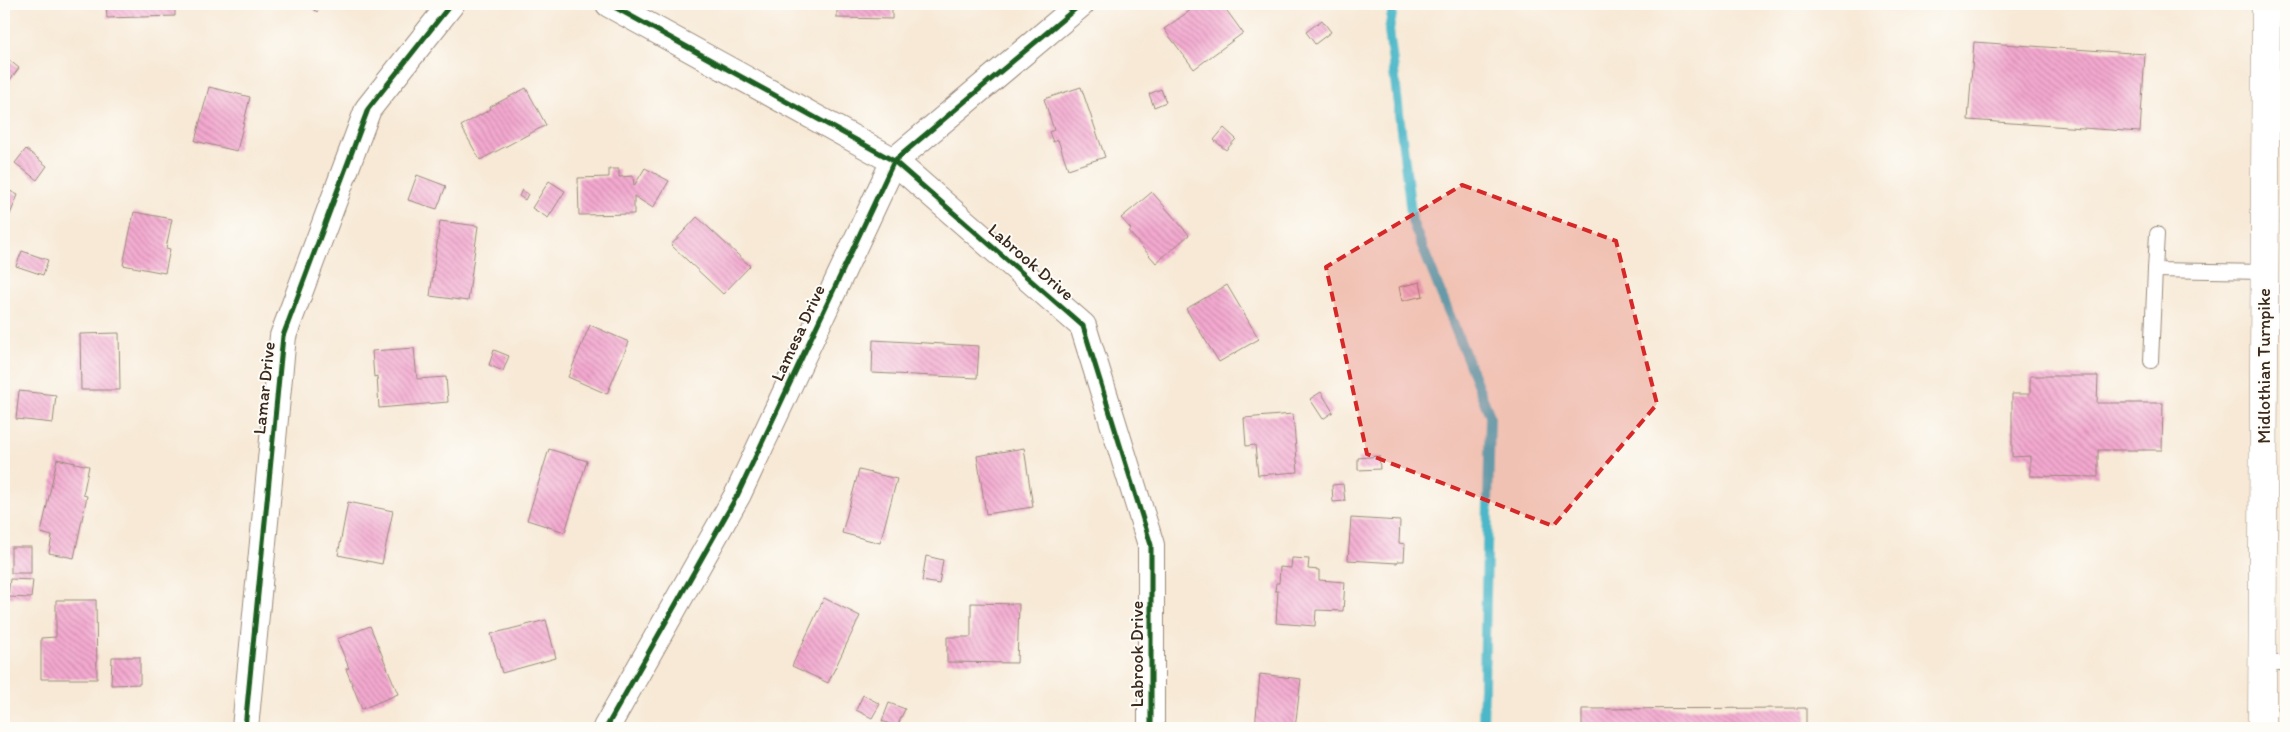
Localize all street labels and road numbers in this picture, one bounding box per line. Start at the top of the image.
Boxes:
street label: Labrook Drive [983,219,1079,305]
street label: Lamesa Drive [766,281,830,385]
street label: Midlothian Turnpike [2253,288,2275,444]
street label: Lamar Drive [248,340,280,436]
street label: Labrook Drive [1126,601,1148,707]

